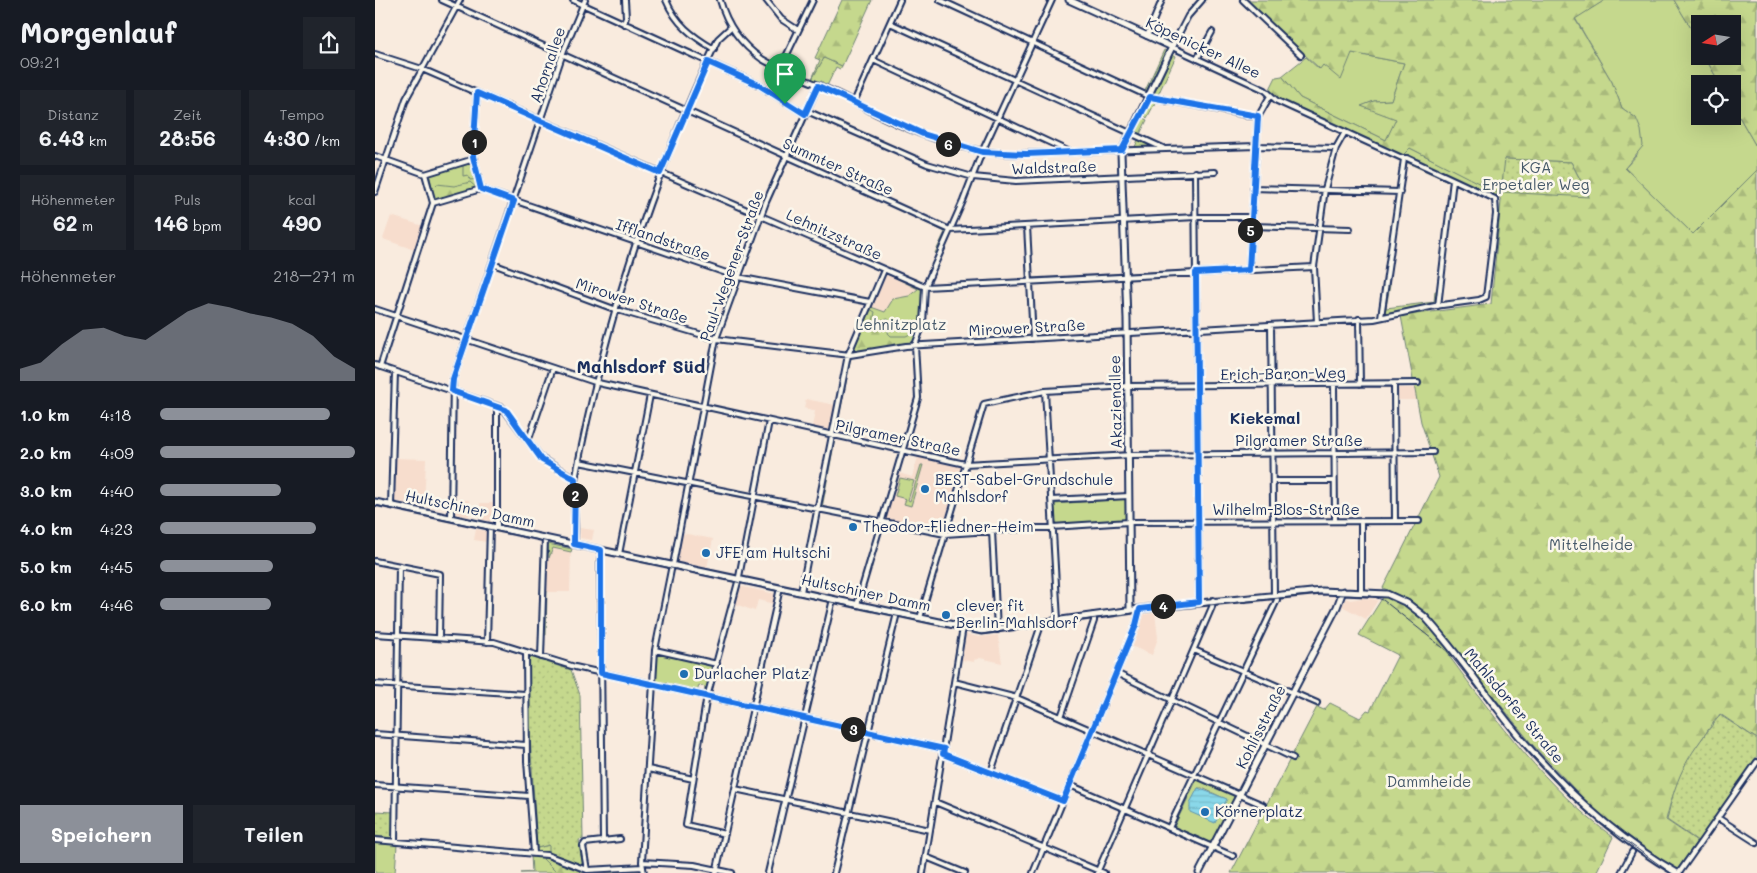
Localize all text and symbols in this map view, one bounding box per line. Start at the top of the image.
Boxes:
street label: Köpenicker Allee [1143,12,1264,82]
text: Morgenlauf [20,14,176,50]
north arrow [1691,15,1741,65]
map controls [1691,15,1741,125]
button: share [303,17,355,69]
street label: Ahornallee [525,24,569,105]
text: 09:21 [20,51,60,72]
pin [764,53,806,104]
icon: arrive [771,60,799,88]
button: locate [1691,75,1741,125]
text: Distanz [48,105,99,124]
text: Zeit [173,105,202,124]
text: Tempo [280,105,324,124]
text: 6.43 [39,124,84,151]
text: 28:56 [159,124,216,151]
text: 4:30 [264,124,310,151]
pin: 1 [461,130,487,154]
text: km [84,131,107,150]
text: /km [310,131,340,150]
pin: 6 [935,132,961,156]
text: 1 [471,133,478,152]
street label: Summter Straße [780,133,897,200]
text: 6 [944,135,953,154]
street label: Waldstraße [1011,156,1097,178]
park label: KGA Erpetaler Weg [1482,157,1590,194]
street label: Paul-Wegener-Straße [694,187,768,344]
text: Höhenmeter [31,190,115,209]
text: Puls [174,190,201,209]
text: kcal [288,190,316,209]
street label: Lehnitzstraße [783,204,886,264]
text: 62 [53,209,78,236]
text: 146 [153,209,189,236]
text: 490 [282,209,322,236]
street label: Ifflandstraße [613,214,713,265]
text: m [78,216,93,235]
text: bpm [189,216,222,235]
pin: 5 [1237,218,1263,242]
text: 5 [1246,221,1255,240]
text: Höhenmeter [20,265,116,286]
text: 218–271 m [273,265,355,286]
street label: Mirower Straße [574,272,691,328]
park label: Lehnitzplatz [856,314,946,334]
street label: Mirower Straße [968,314,1086,340]
district label: Mahlsdorf Süd [577,354,705,378]
street label: Akazienallee [1104,355,1126,449]
street label: Erich-Baron-Weg [1220,362,1346,384]
text: 1.0 km [20,404,69,425]
text: 4:18 [100,404,131,425]
district label: Kiekemal [1230,407,1300,428]
street label: Pilgramer Straße [834,414,963,460]
street label: Pilgramer Straße [1235,430,1363,450]
text: 2.0 km [20,442,71,463]
text: 4:09 [100,442,134,463]
place label: BEST-Sabel-Grundschule Mahlsdorf [935,469,1113,506]
text: 3.0 km [20,480,72,501]
text: 4:40 [100,480,134,501]
pin: 2 [563,482,587,508]
marker: BEST-Sabel-Grundschule Mahlsdorf [919,483,931,495]
street label: Hultschiner Damm [404,485,537,532]
text: 2 [572,486,579,505]
street label: Wilhelm-Blos-Straße [1212,499,1360,519]
place label: Theodor-Fliedner-Heim [863,516,1034,536]
text: 4.0 km [20,518,72,539]
text: 4:23 [100,518,133,539]
marker: Theodor-Fliedner-Heim [847,521,859,533]
park label: Mittelheide [1549,534,1633,554]
place label: JFE am Hultschi [716,542,831,562]
marker: JFE am Hultschi [700,547,712,559]
text: 5.0 km [20,556,72,577]
text: 4:45 [100,556,133,577]
street label: Hultschiner Damm [800,569,933,616]
text: 6.0 km [20,594,72,615]
text: 4:46 [100,594,133,615]
pin: 4 [1151,594,1175,618]
place label: clever fit Berlin-Mahlsdorf [956,595,1079,632]
text: 4 [1159,597,1168,616]
marker: clever fit Berlin-Mahlsdorf [940,609,952,621]
street label: Mahlsdorfer Straße [1461,643,1569,767]
place label: Durlacher Platz [694,663,809,683]
marker: Durlacher Platz [678,668,690,680]
street label: Kohlisstraße [1230,681,1290,772]
pin: 3 [841,716,865,742]
text: 3 [849,720,858,739]
park label: Dammheide [1387,771,1471,791]
place label: Körnerplatz [1215,801,1303,821]
button: Speichern [20,805,183,863]
button: Teilen [193,805,355,863]
marker: Körnerplatz [1199,806,1211,818]

